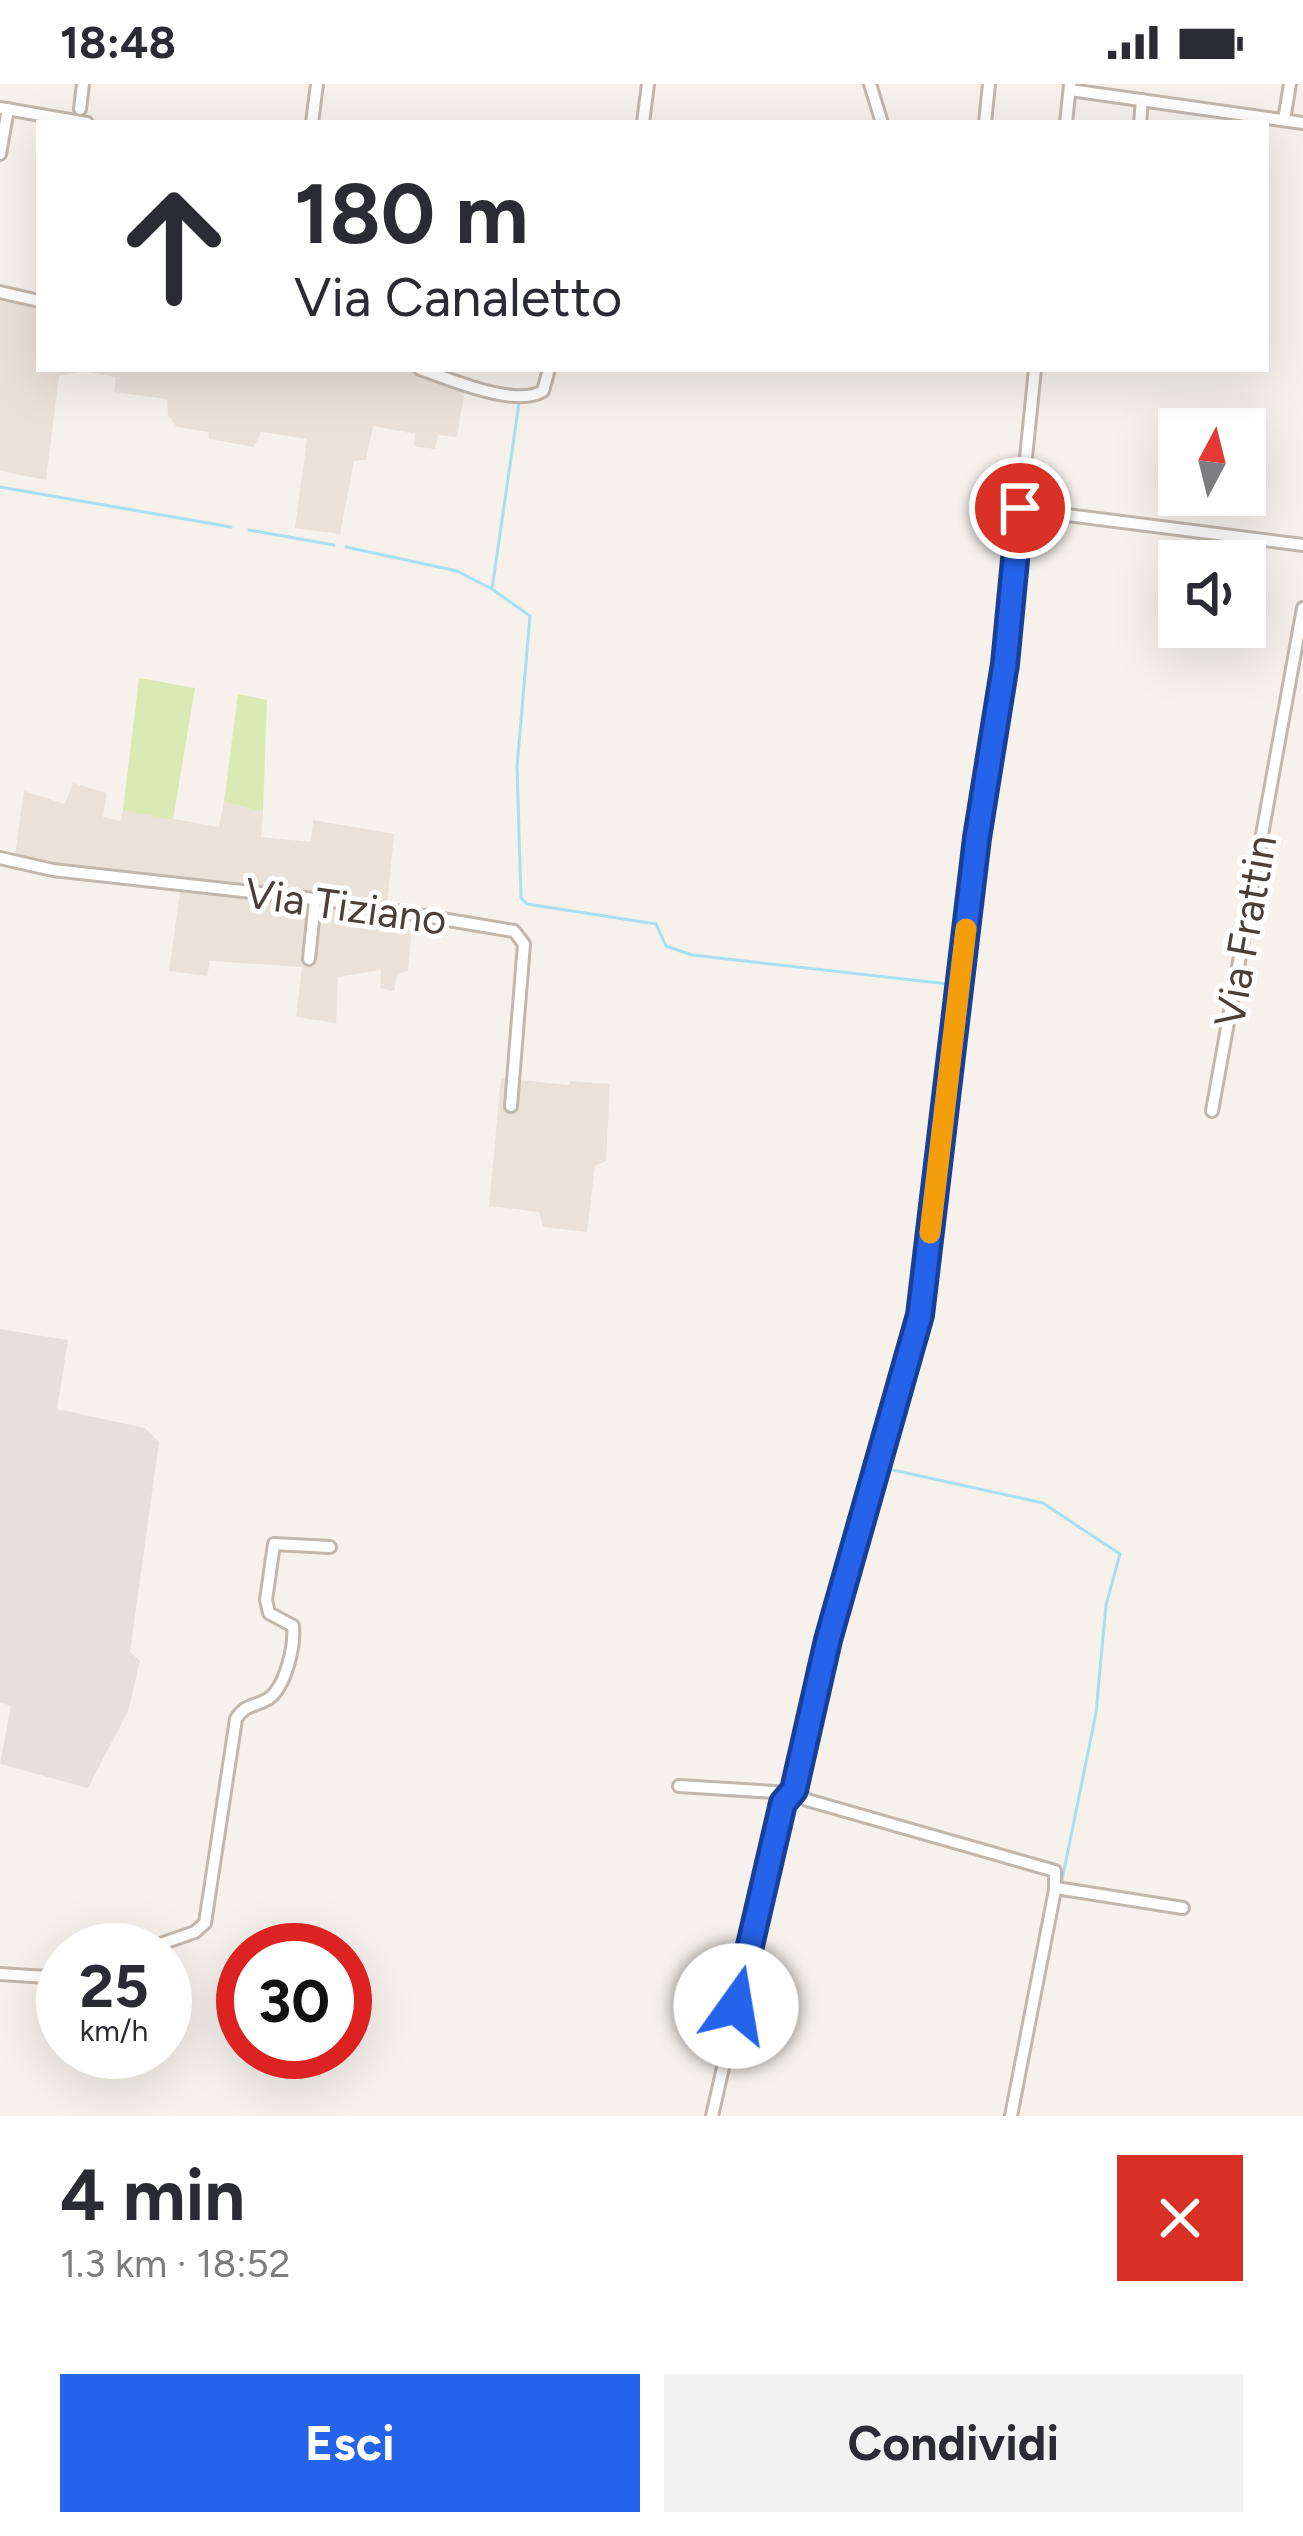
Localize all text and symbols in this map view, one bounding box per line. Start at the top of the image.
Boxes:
text: 18:48 [60,15,176,69]
text: 180 m [294,163,529,264]
icon: ahead [96,168,252,324]
text: Via Canaletto [294,265,622,330]
north arrow [1158,408,1266,516]
map controls [1158,408,1266,648]
pin [969,457,1071,559]
icon: arrive [987,475,1053,541]
button: sound [1158,540,1266,648]
street label: Via Frattin [1204,831,1287,1031]
street label: Via Tiziano [242,867,450,946]
speed limit sign: 30 [216,1923,372,2079]
position arrow [673,1943,799,2069]
text: 25 [79,1950,149,2022]
text: km/h [80,2012,148,2049]
text: 4 min [60,2152,245,2238]
button: close [1117,2155,1243,2281]
text: 1.3 km · 18:52 [60,2240,291,2287]
button: Esci [60,2374,640,2512]
button: Condividi [664,2374,1243,2512]

